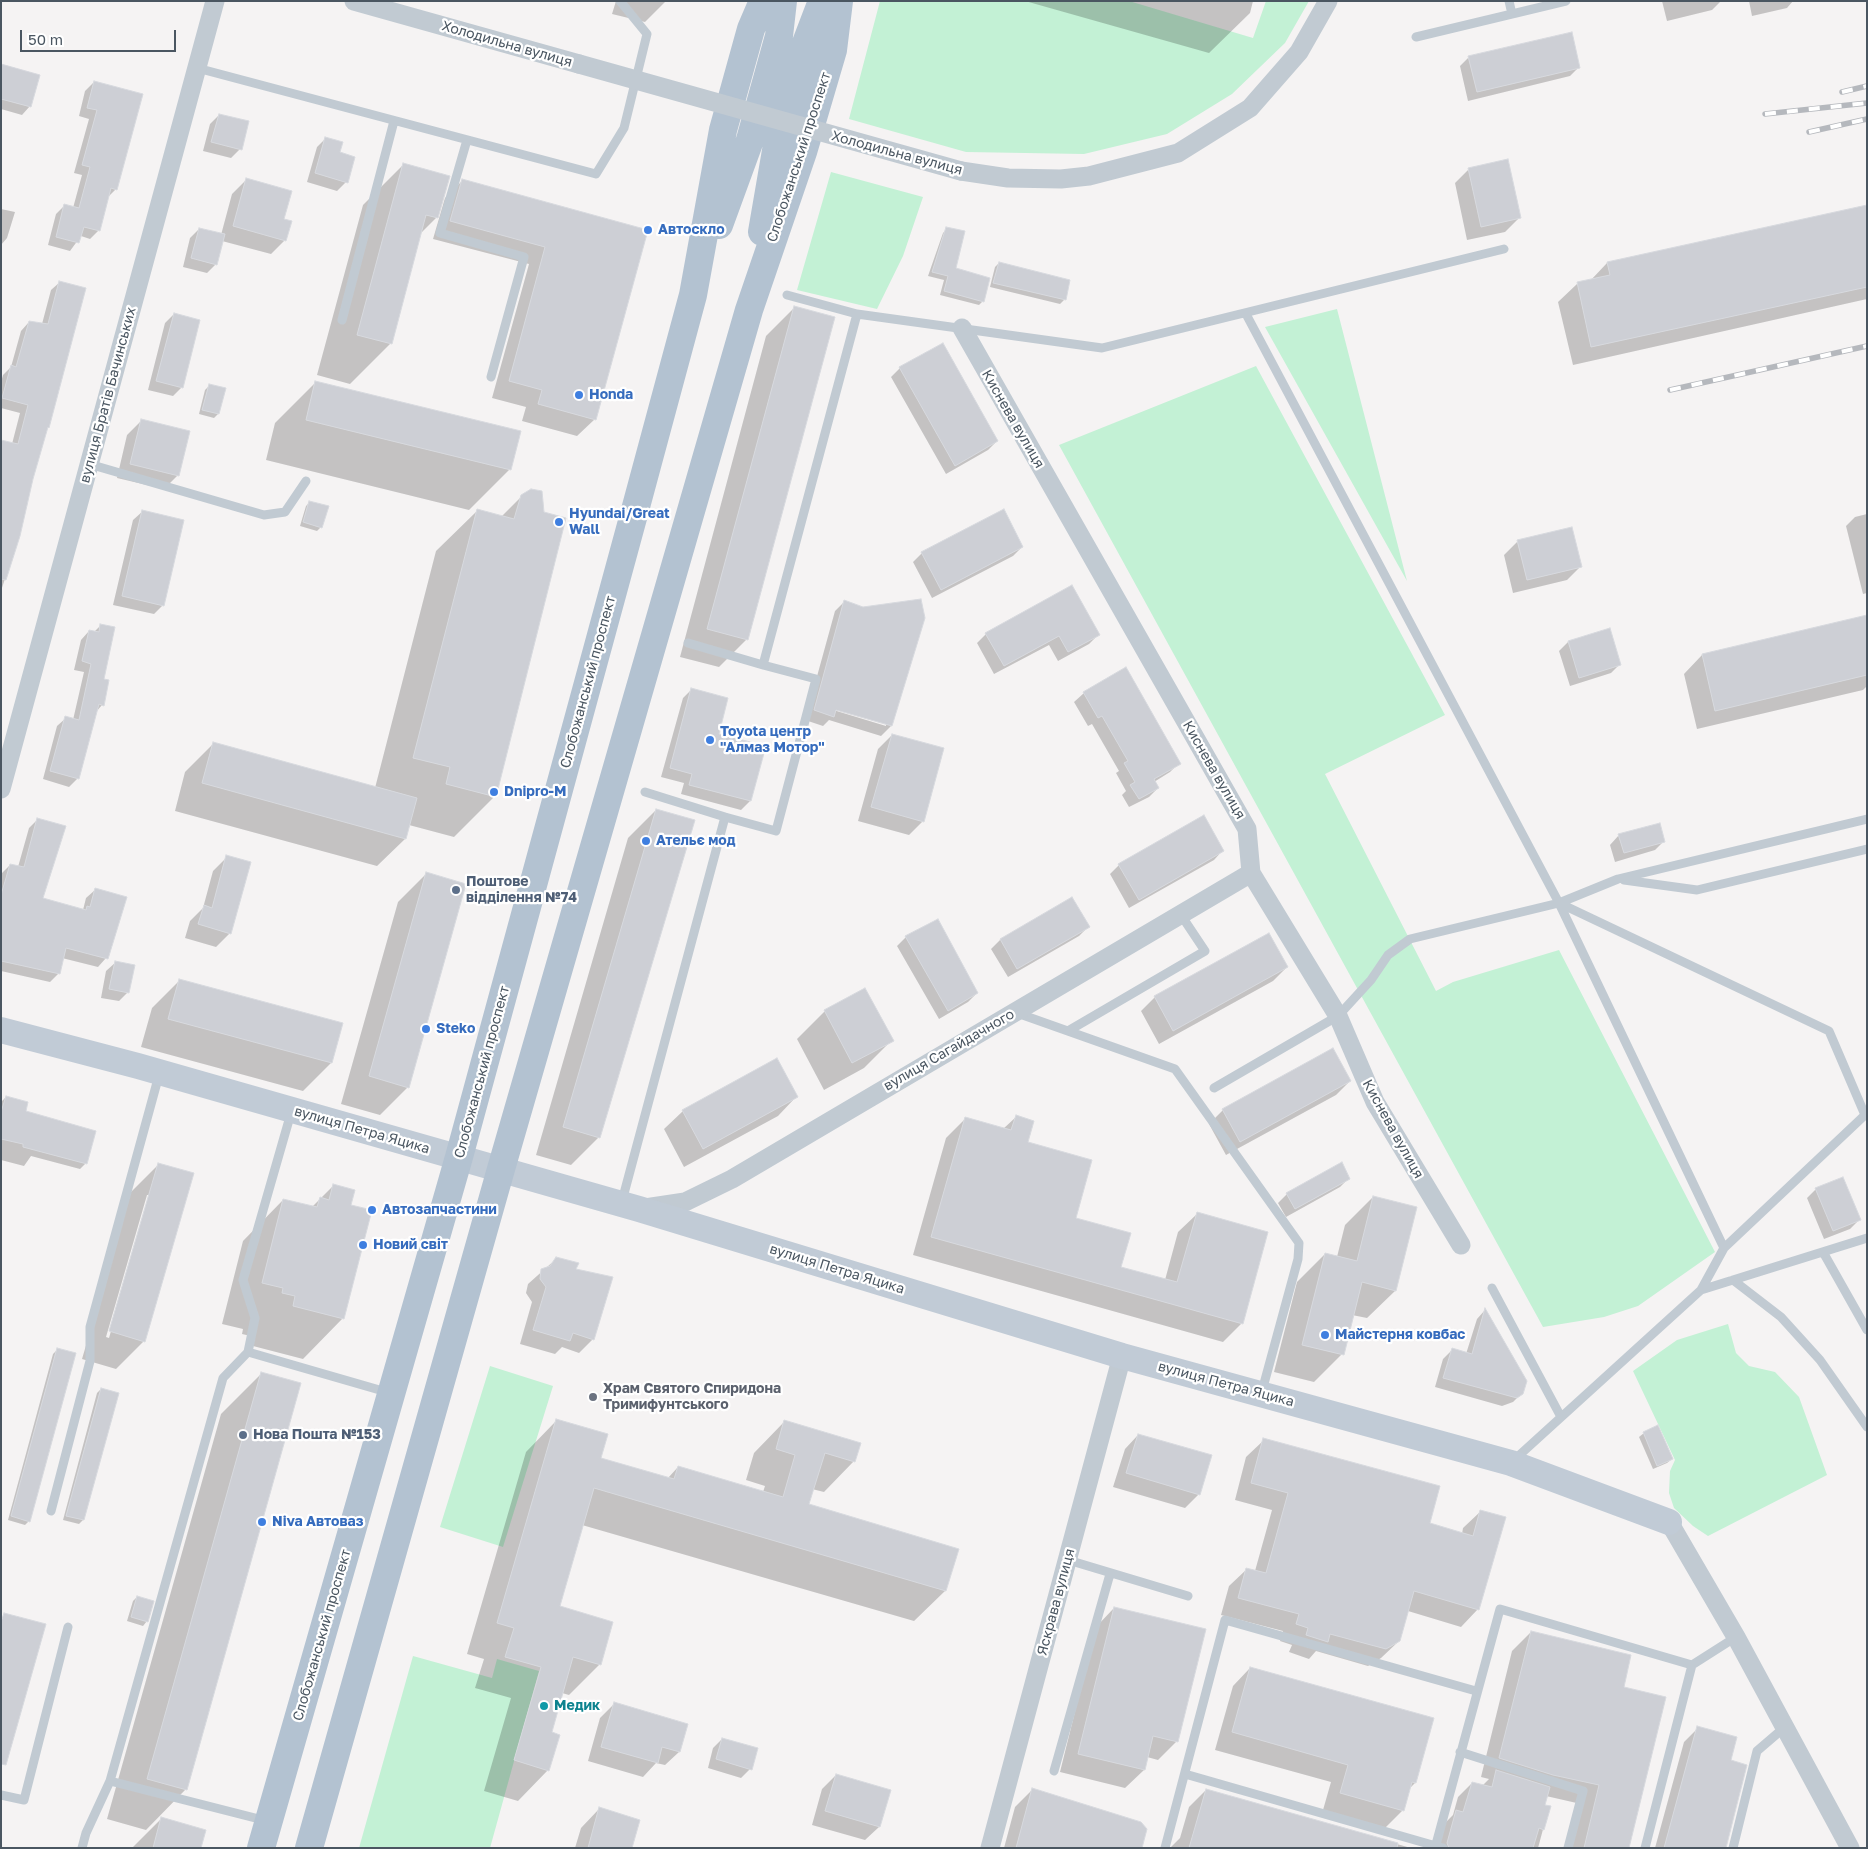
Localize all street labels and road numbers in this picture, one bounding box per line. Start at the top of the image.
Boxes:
street label: Холодильна вулиця [440,17,574,71]
street label: Слобожанський проспект [764,70,834,244]
street label: Холодильна вулиця [830,127,964,179]
street label: вулиця Братів Бачинських [76,305,140,485]
street label: Киснева вулиця [978,367,1048,471]
street label: Слобожанський проспект [557,594,619,770]
street label: Киснева вулиця [1179,718,1249,822]
street label: Слобожанський проспект [451,984,513,1160]
street label: вулиця Сагайдачного [881,1006,1017,1094]
street label: Киснева вулиця [1359,1077,1427,1181]
street label: вулиця Петра Яцика [292,1103,432,1157]
street label: вулиця Петра Яцика [768,1240,906,1298]
street label: вулиця Петра Яцика [1156,1358,1296,1410]
street label: Слобожанський проспект [289,1547,355,1723]
street label: Яскрава вулиця [1034,1547,1078,1657]

